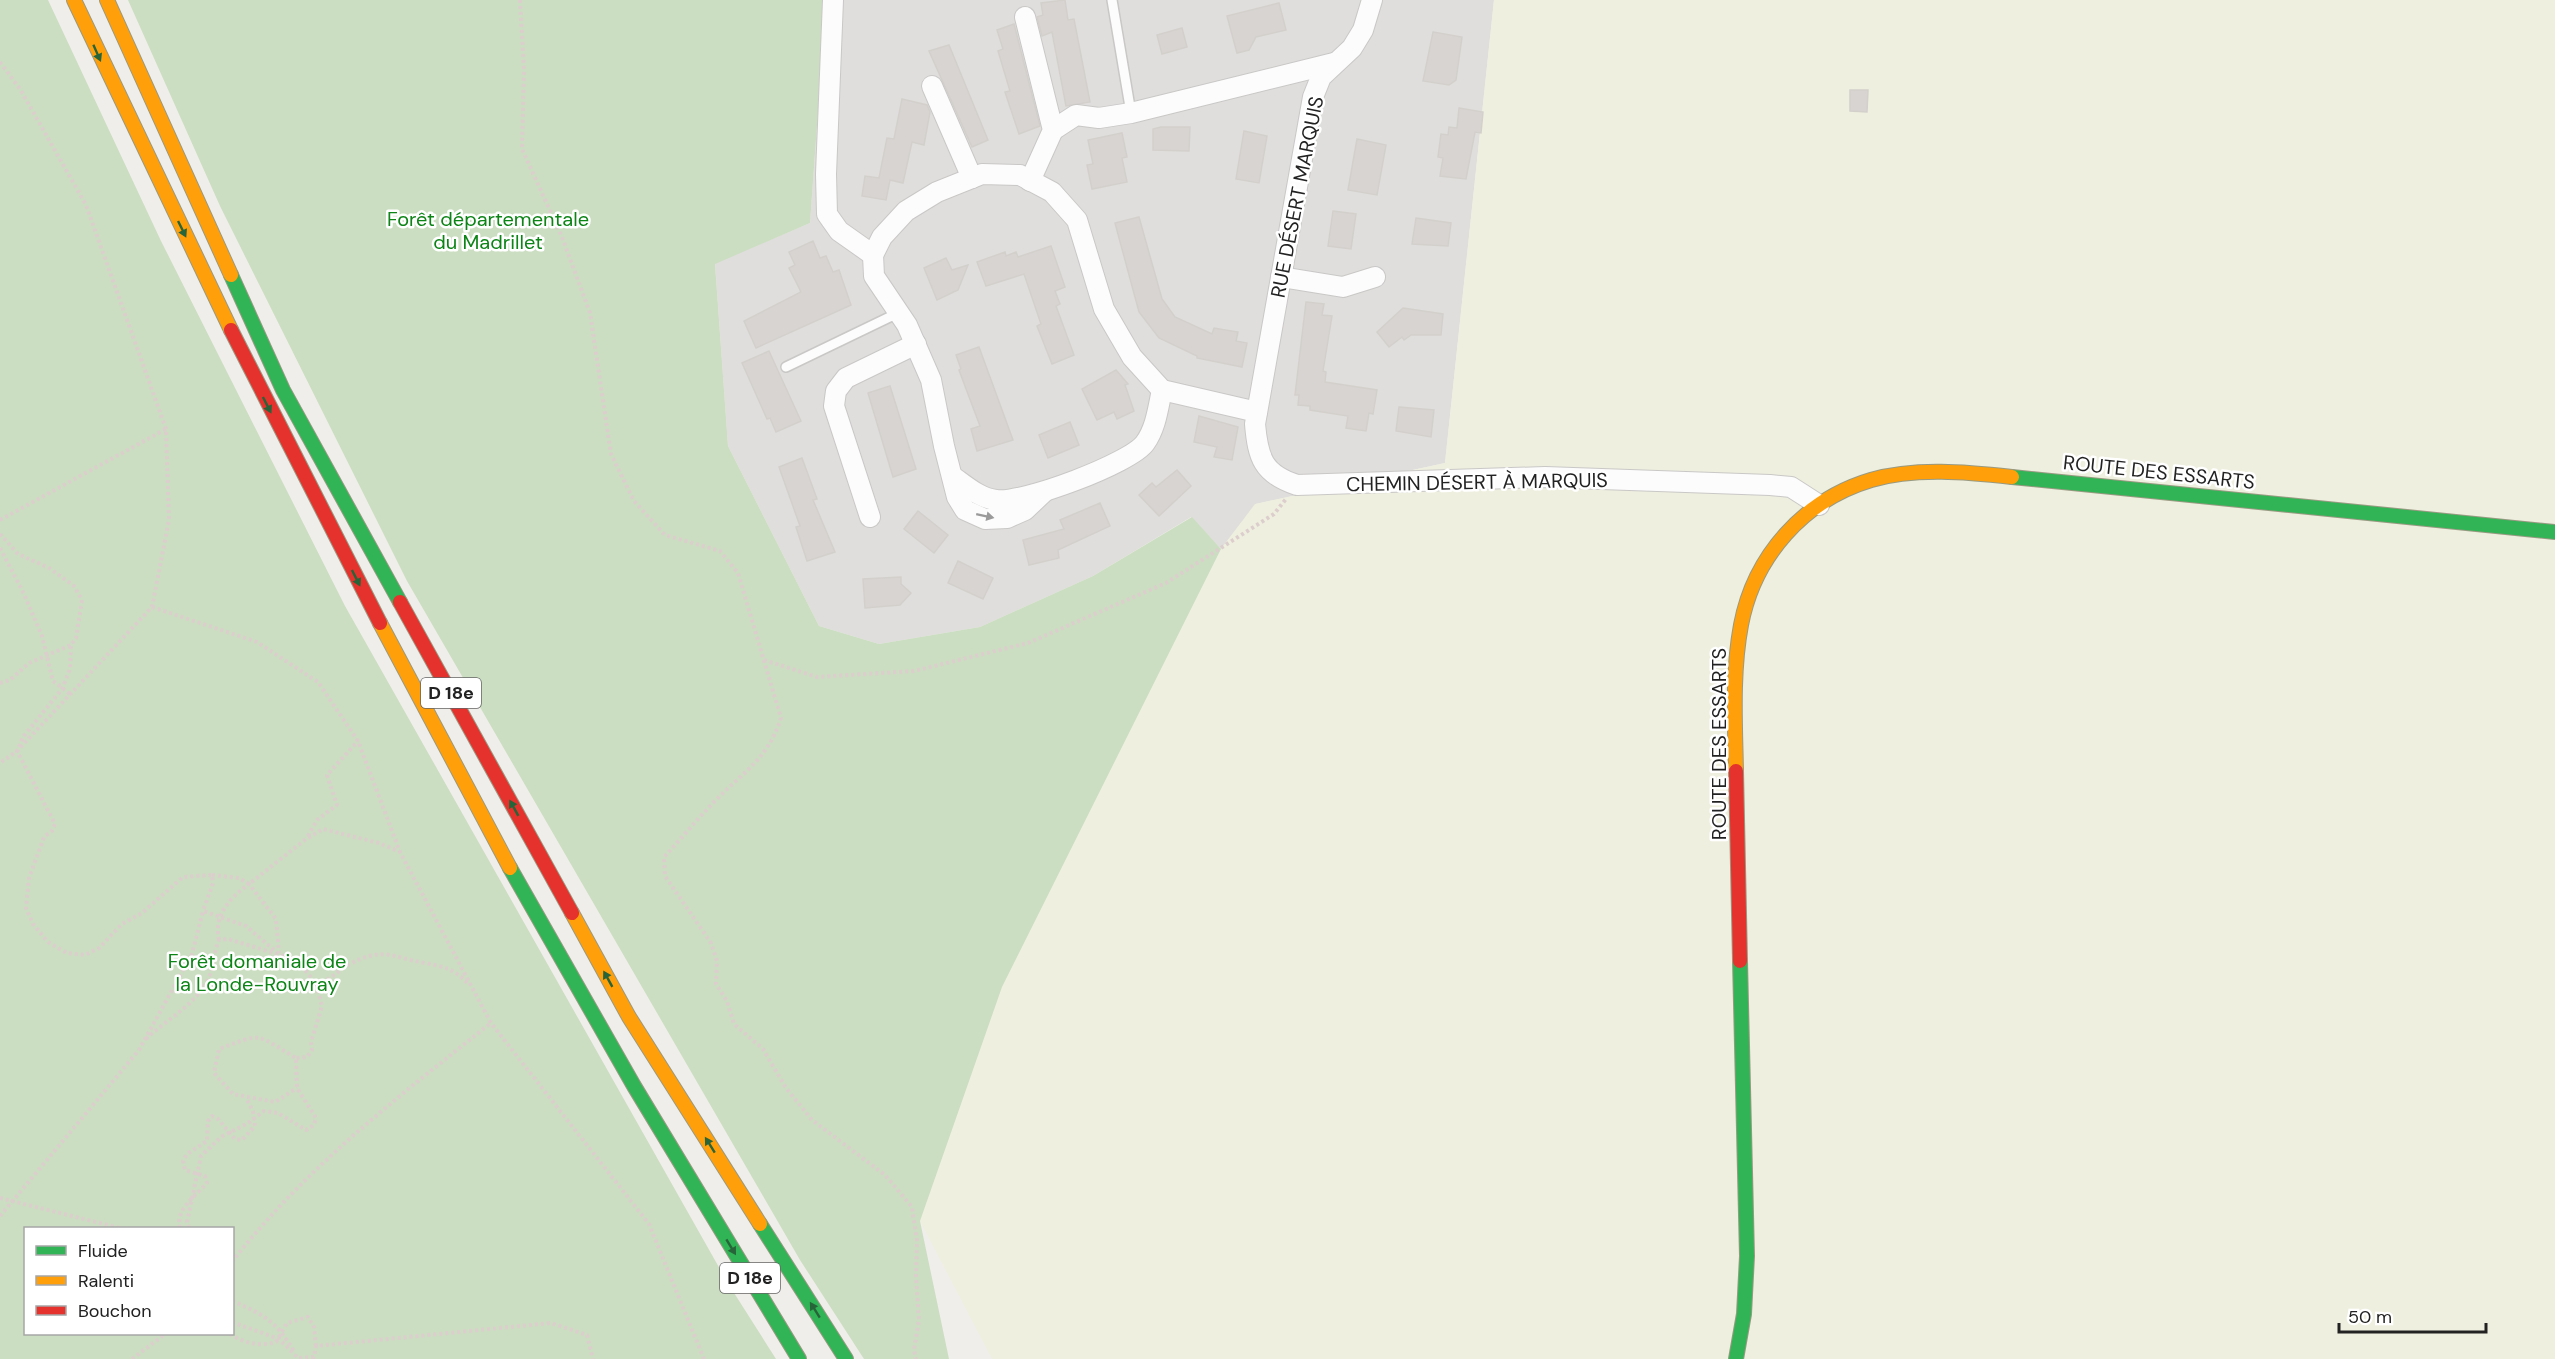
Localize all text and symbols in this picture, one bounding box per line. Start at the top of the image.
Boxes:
one-way arrow [93,45,102,62]
street label: RUE DÉSERT MARQUIS [1265,94,1329,300]
park label: Forêt départementale du Madrillet [387,206,589,255]
one-way arrow [177,221,186,238]
one-way arrow [262,396,272,413]
street label: ROUTE DES ESSARTS [2062,449,2256,495]
street label: CHEMIN DÉSERT À MARQUIS [1346,467,1608,497]
one-way arrow [976,512,995,521]
one-way arrow [351,569,361,587]
street label: ROUTE DES ESSARTS [1706,648,1732,840]
road number: D 18e [421,678,481,708]
one-way arrow [509,799,519,816]
park label: Forêt domaniale de la Londe-Rouvray [168,948,346,997]
one-way arrow [603,970,613,987]
one-way arrow [705,1137,716,1153]
legend [24,1227,234,1335]
text: Fluide [78,1239,128,1263]
one-way arrow [725,1239,736,1255]
road number: D 18e [720,1263,780,1293]
text: Ralenti [78,1269,134,1293]
scale bar [2339,1296,2486,1334]
text: Bouchon [78,1299,152,1323]
one-way arrow [809,1302,821,1318]
text: 50 m [2348,1305,2392,1329]

